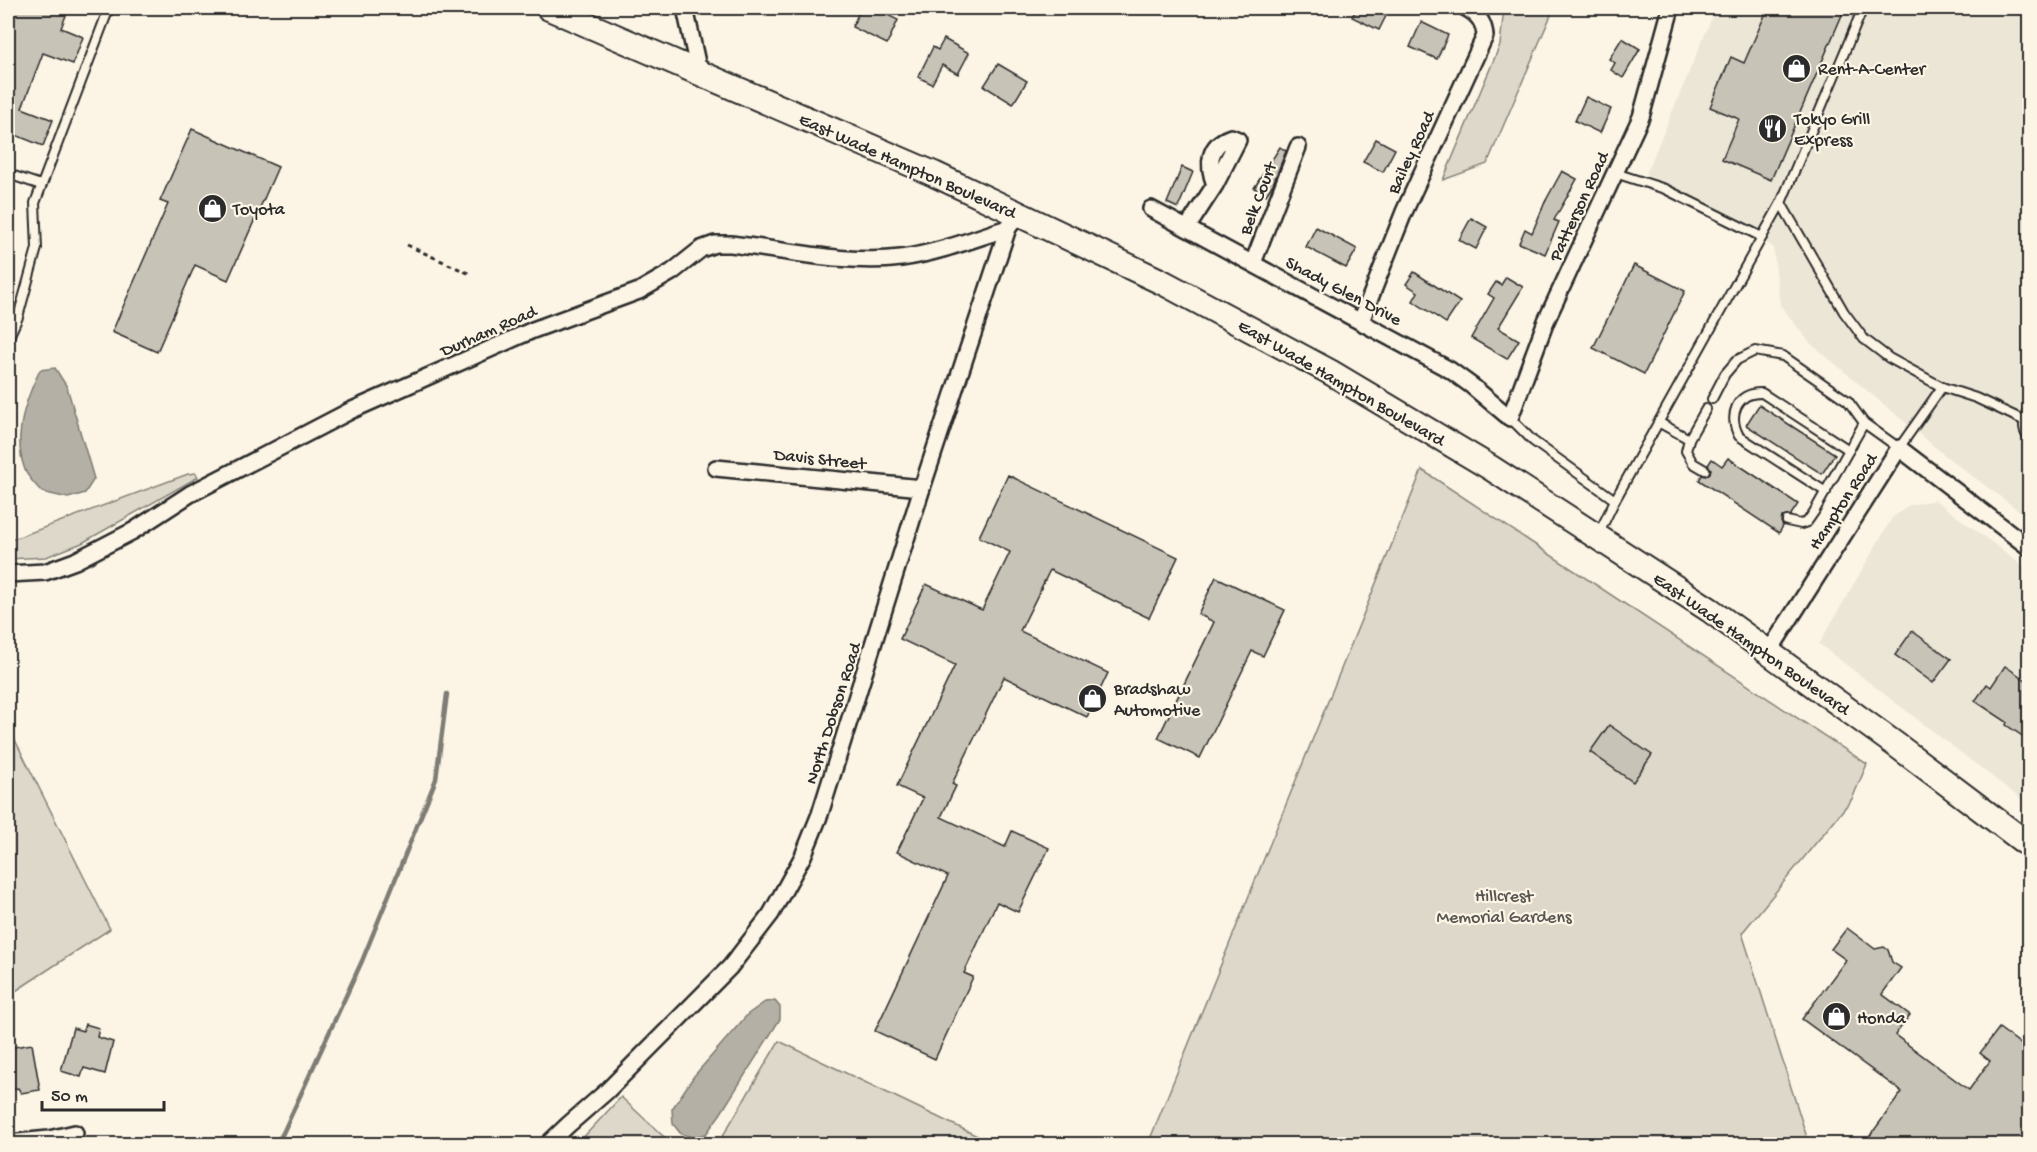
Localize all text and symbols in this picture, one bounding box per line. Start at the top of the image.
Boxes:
shop icon: Rent-A-Center [1781,52,1813,84]
place label: Rent-A-Center [1818,60,1927,81]
street label: Bailey Road [1384,107,1441,199]
street label: East Wade Hampton Boulevard [795,110,1020,225]
place label: Tokyo Grill Express [1793,110,1870,152]
restaurant icon: Tokyo Grill Express [1757,112,1789,144]
street label: Patterson Road [1545,148,1615,266]
street label: Belk Court [1236,158,1283,239]
shop icon: Toyota [196,192,228,224]
place label: Toyota [232,200,286,221]
street label: Shady Glen Drive [1281,253,1405,332]
street label: Durham Road [437,301,541,363]
street label: East Wade Hampton Boulevard [1234,316,1449,453]
street label: Davis Street [772,445,868,476]
street label: Hampton Road [1805,449,1884,555]
street label: East Wade Hampton Boulevard [1648,569,1854,722]
street label: North Dobson Road [802,639,868,787]
place label: Bradshaw Automotive [1113,680,1201,722]
shop icon: Bradshaw Automotive [1077,682,1109,714]
park label: Hillcrest Memorial Gardens [1436,887,1573,929]
shop icon: Honda [1820,1001,1852,1033]
place label: Honda [1857,1009,1907,1030]
scale bar [42,1074,164,1112]
text: 50 m [51,1087,88,1108]

